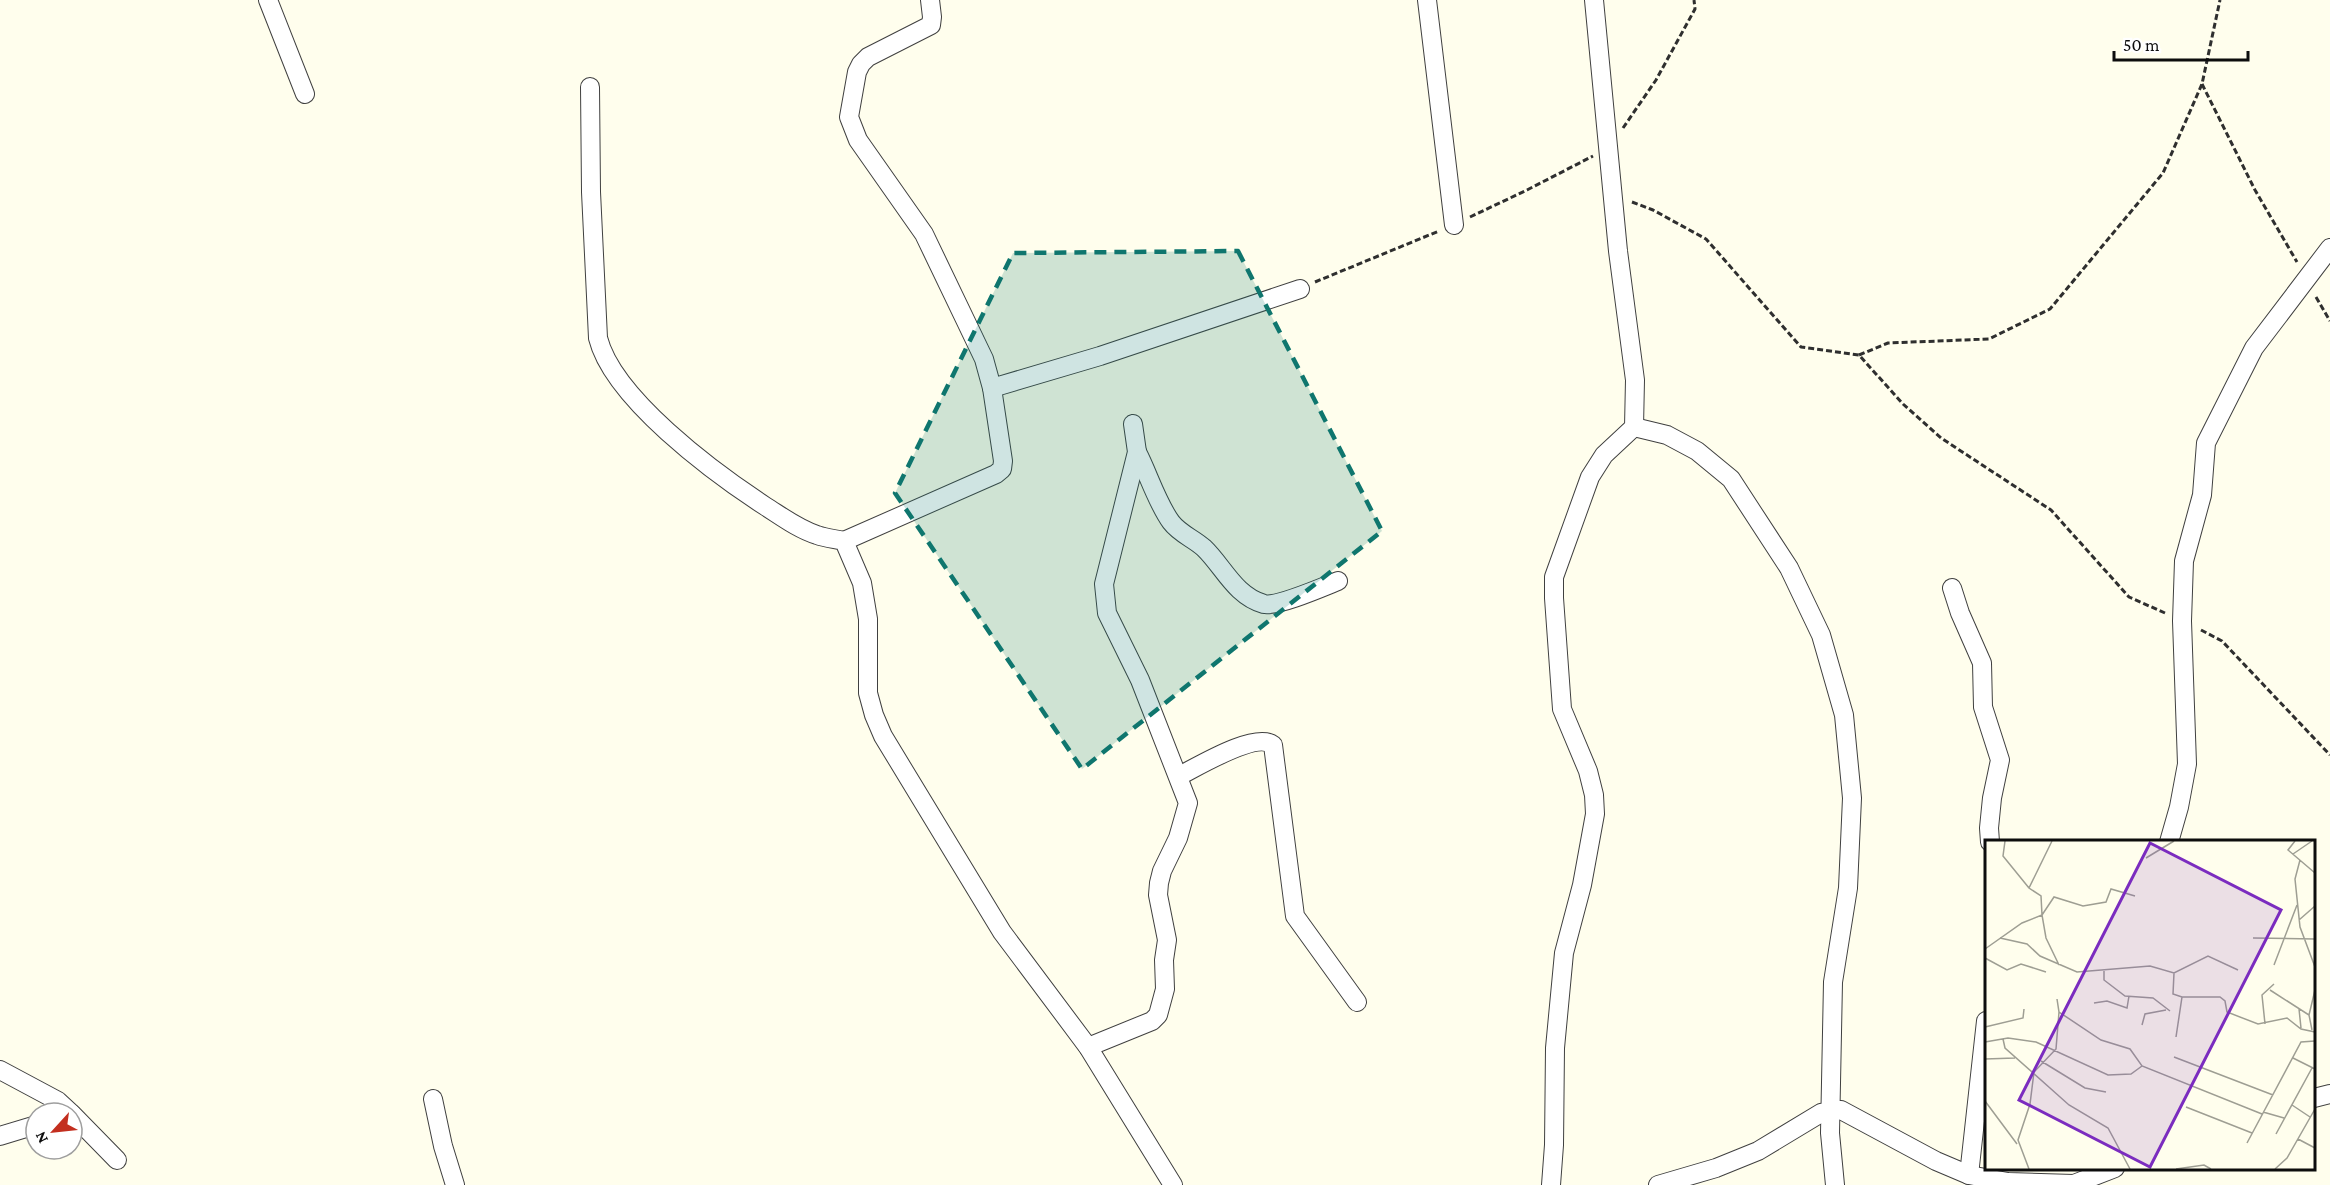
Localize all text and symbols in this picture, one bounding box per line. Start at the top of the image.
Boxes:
scale bar [2114,24,2248,62]
text: 50 m [2123,35,2160,55]
inset map [1985,840,2315,1170]
north arrow [24,1101,84,1161]
text: N [31,1129,51,1146]

